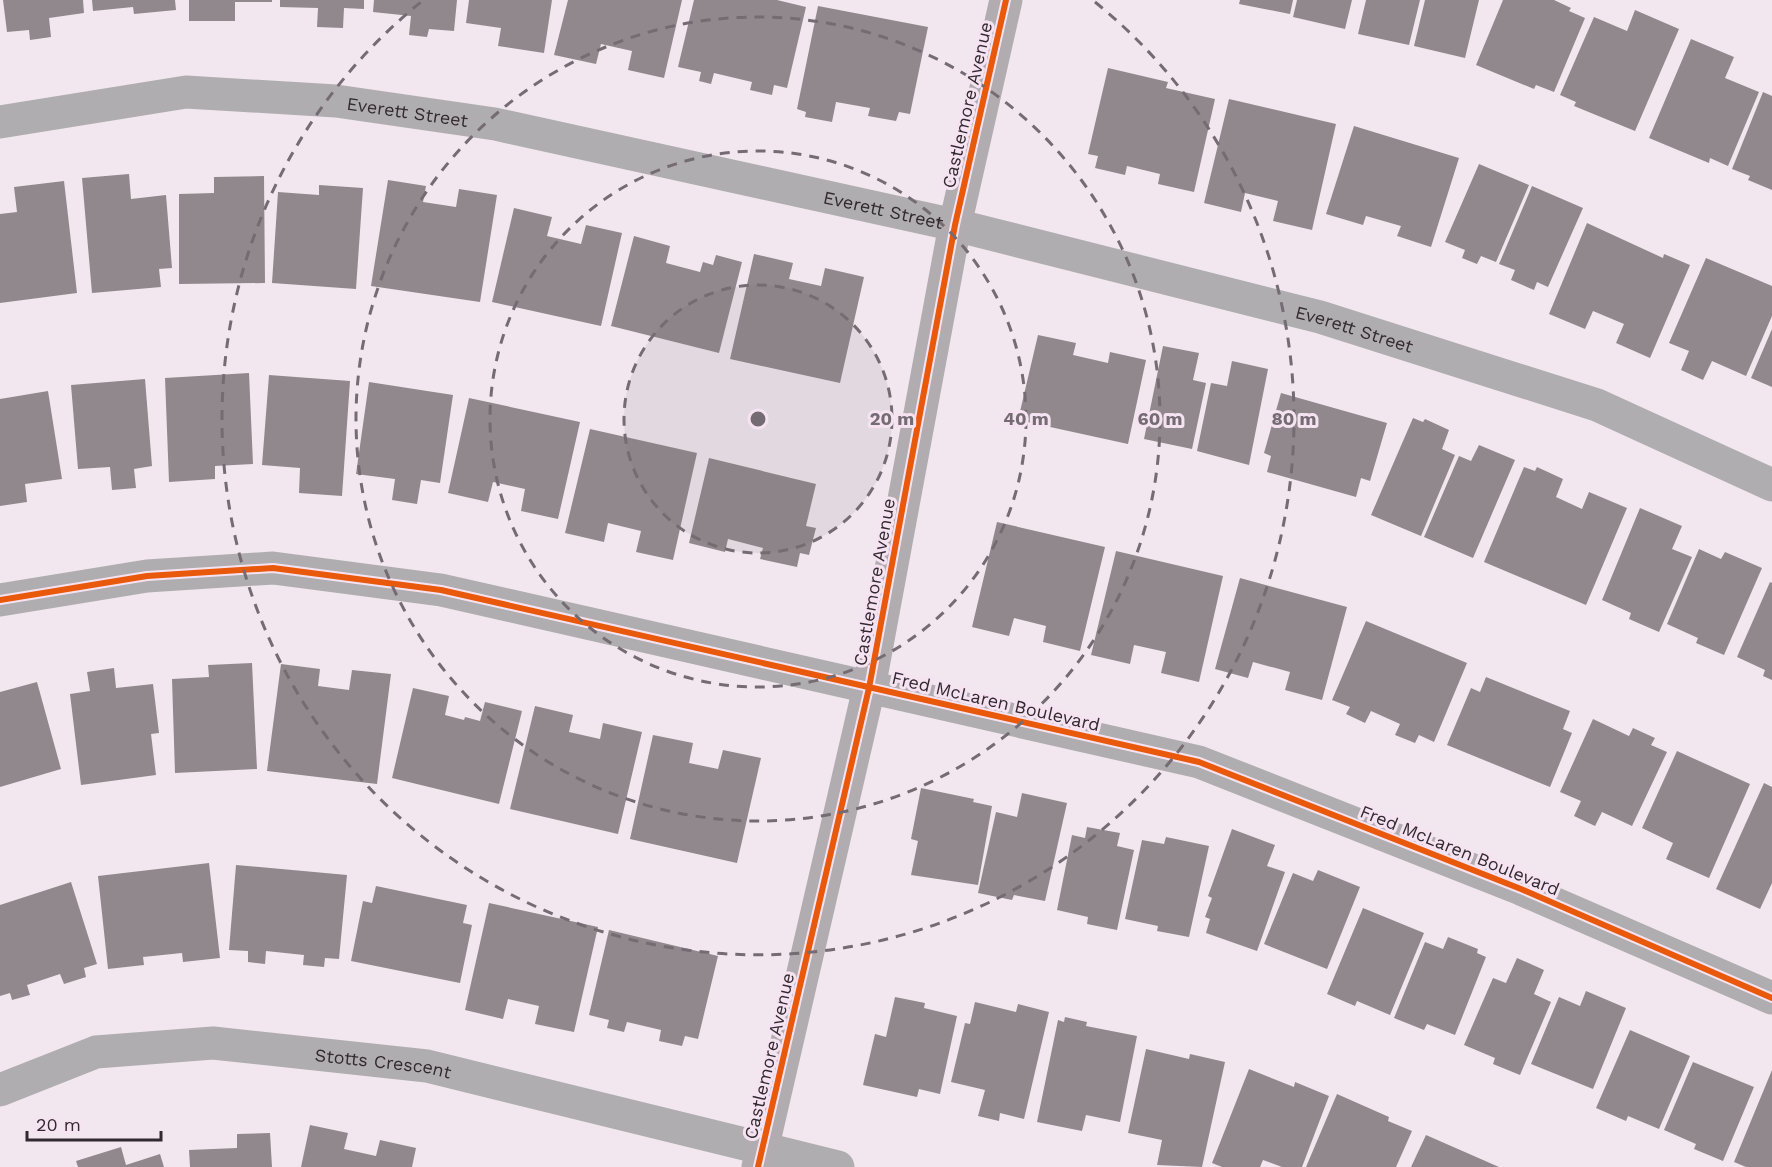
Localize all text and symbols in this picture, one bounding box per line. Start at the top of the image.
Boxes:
street label: Castlemore Avenue [938,20,996,190]
street label: Everett Street [346,92,470,131]
street label: Everett Street [822,186,946,233]
street label: Everett Street [1293,301,1416,357]
text: 20 m [870,408,914,429]
text: 40 m [1003,408,1049,429]
text: 60 m [1138,408,1182,429]
text: 80 m [1272,408,1316,429]
centre of rings [748,409,768,429]
street label: Castlemore Avenue [849,496,899,668]
street label: Fred McLaren Boulevard [890,667,1102,735]
street label: Fred McLaren Boulevard [1357,800,1563,900]
street label: Castlemore Avenue [740,971,798,1141]
street label: Stotts Crescent [314,1044,454,1082]
scale bar [27,1104,160,1142]
text: 20 m [36,1114,81,1135]

